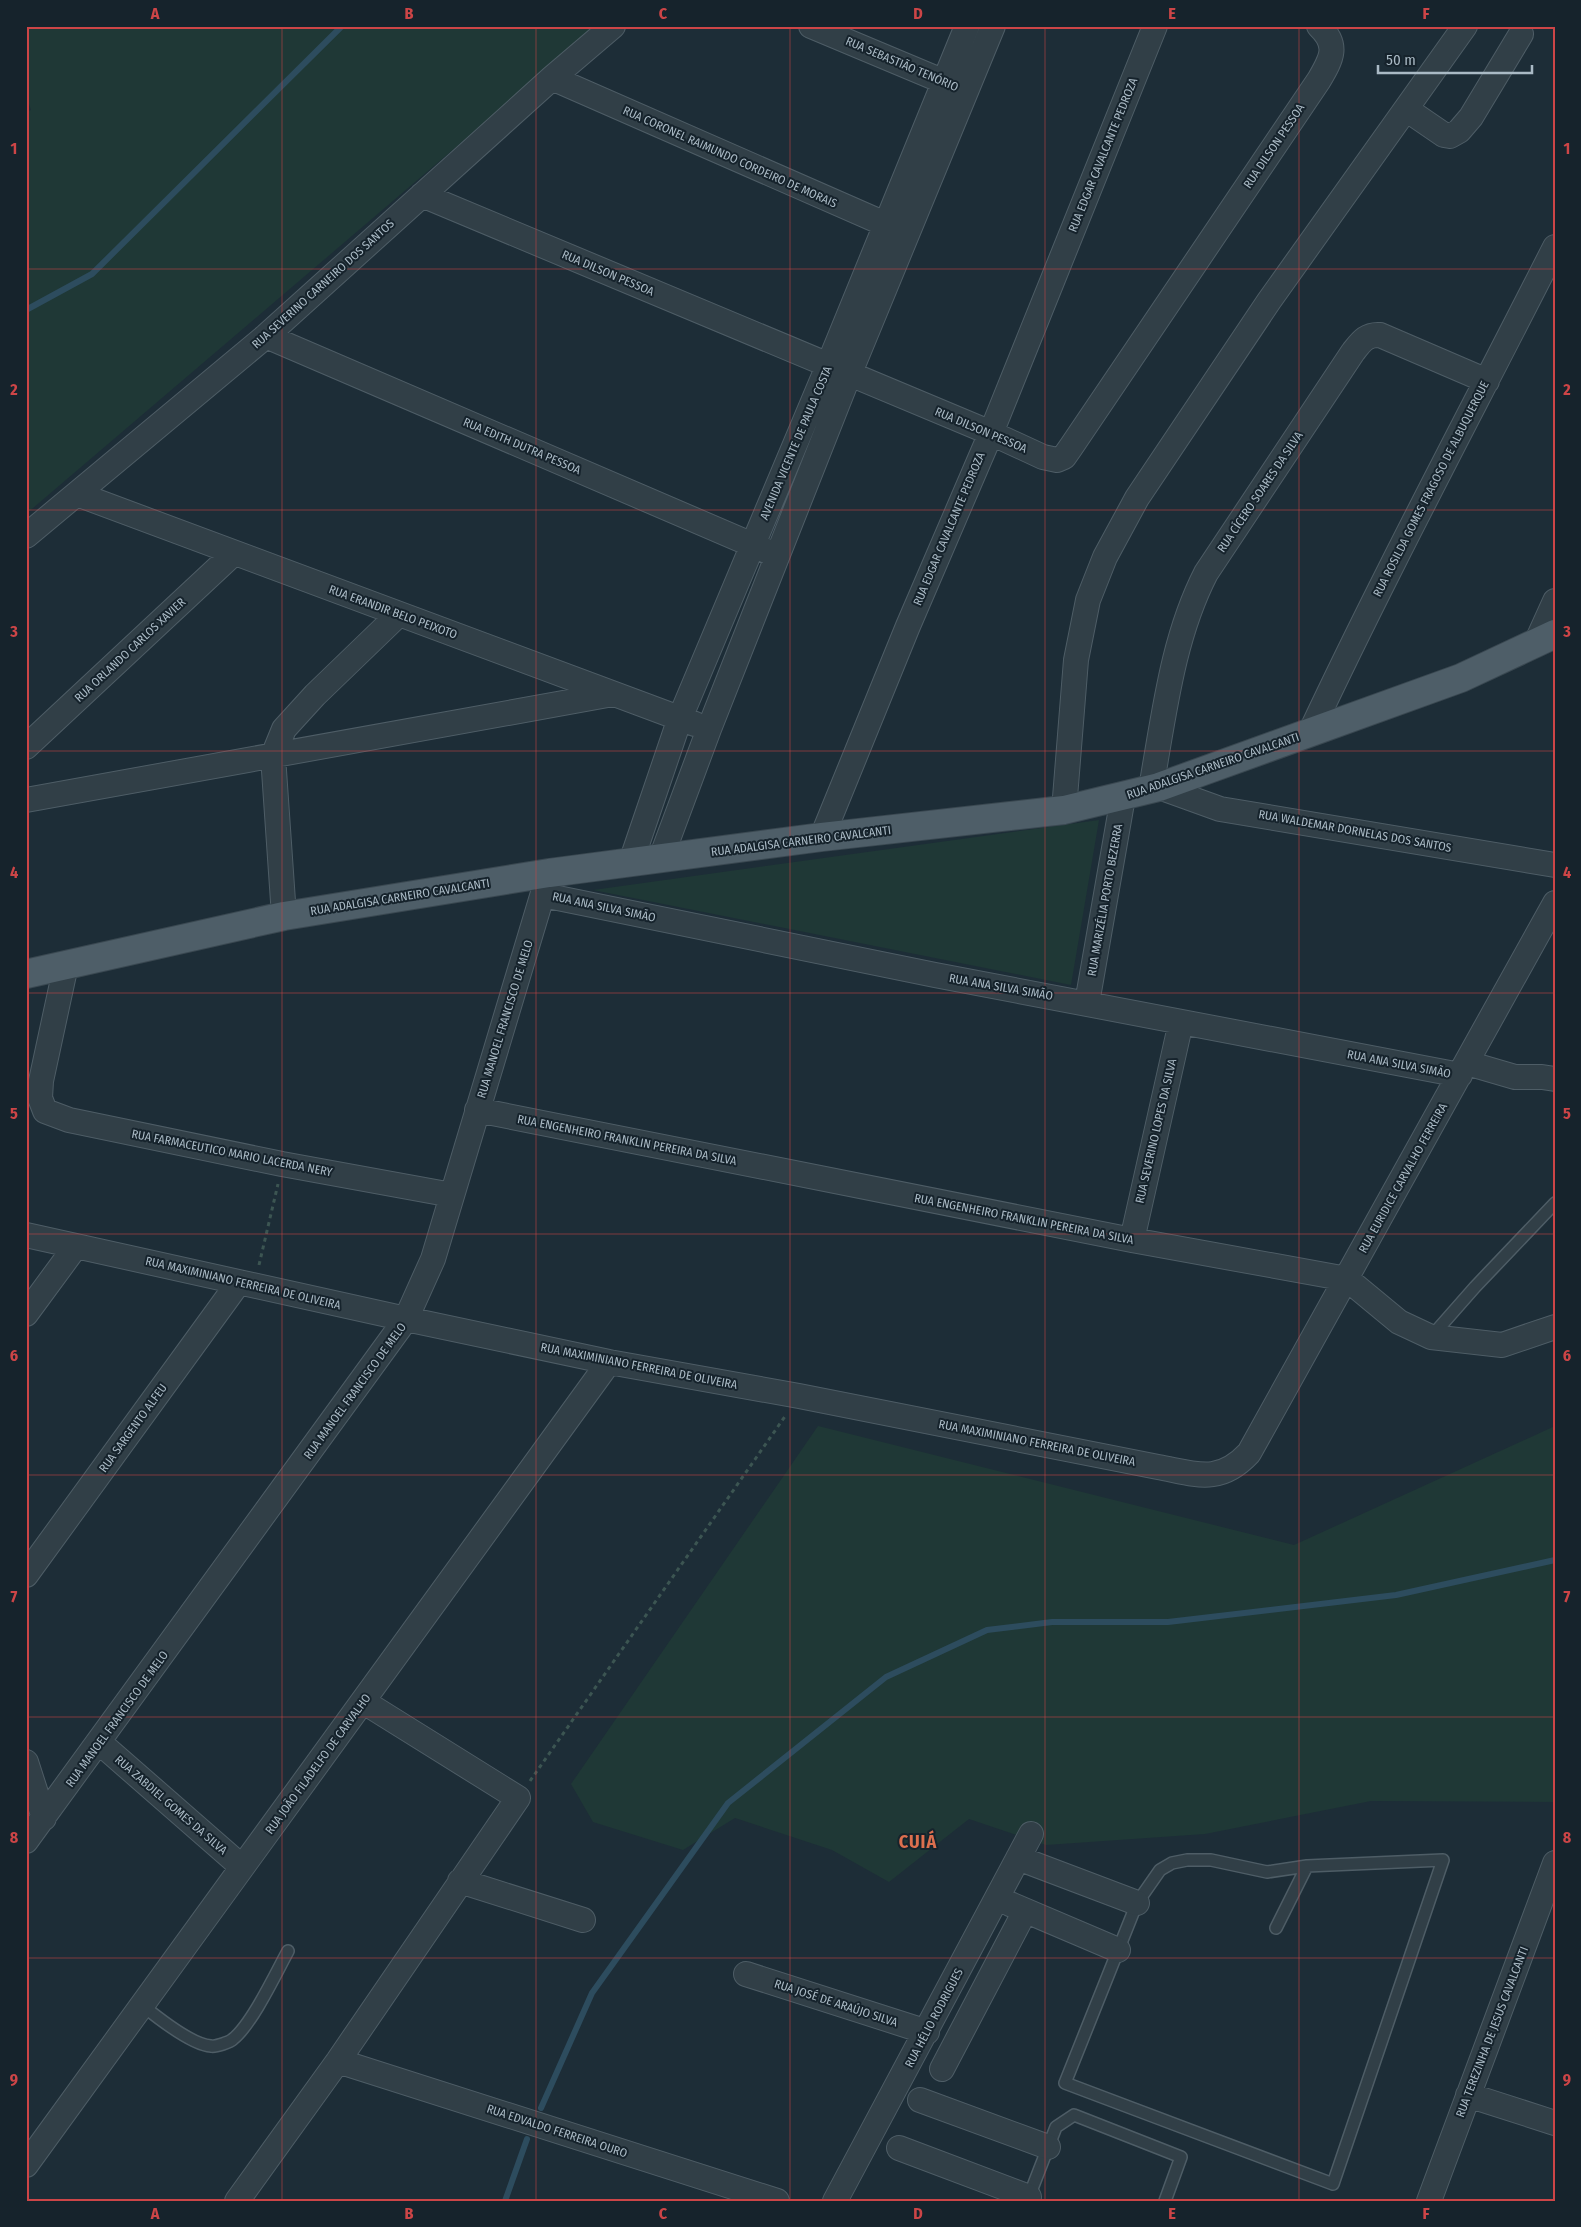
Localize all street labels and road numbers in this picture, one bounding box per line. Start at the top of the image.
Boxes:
street label: RUA SEBASTIÃO TENÓRIO [844,33,961,94]
street label: RUA EDGAR CAVALCANTE PEDROZA [1066,75,1141,234]
street label: RUA DILSON PESSOA [1241,101,1308,191]
street label: RUA CORONEL RAIMUNDO CORDEIRO DE MORAIS [621,103,839,211]
street label: RUA SEVERINO CARNEIRO DOS SANTOS [249,216,397,352]
street label: RUA DILSON PESSOA [560,247,657,299]
street label: AVENIDA VICENTE DE PAULA COSTA [757,363,835,522]
street label: RUA ROSILDA GOMES FRAGOSO DE ALBUQUERQUE [1370,378,1492,599]
street label: RUA DILSON PESSOA [933,404,1030,456]
street label: RUA EDITH DUTRA PESSOA [461,415,584,477]
street label: RUA CÍCERO SOARES DA SILVA [1214,428,1306,555]
street label: RUA EDGAR CAVALCANTE PEDROZA [910,450,988,608]
street label: RUA ERANDIR BELO PEIXOTO [327,582,459,642]
street label: RUA ORLANDO CARLOS XAVIER [72,595,189,705]
street label: RUA ADALGISA CARNEIRO CAVALCANTI [1125,730,1301,802]
street label: RUA WALDEMAR DORNELAS DOS SANTOS [1257,807,1453,855]
street label: RUA MARIZÉLIA PORTO BEZERRA [1084,822,1125,977]
street label: RUA ADALGISA CARNEIRO CAVALCANTI [710,823,892,859]
street label: RUA ADALGISA CARNEIRO CAVALCANTI [309,876,491,918]
street label: RUA ANA SILVA SIMÃO [551,888,657,925]
street label: RUA MANOEL FRANCISCO DE MELO [474,938,536,1100]
street label: RUA ANA SILVA SIMÃO [948,970,1054,1003]
street label: RUA ANA SILVA SIMÃO [1346,1046,1452,1081]
street label: RUA SEVERINO LOPES DA SILVA [1133,1057,1180,1205]
street label: RUA EURIDICE CARVALHO FERREIRA [1356,1100,1450,1255]
street label: RUA ENGENHEIRO FRANKLIN PEREIRA DA SILVA [516,1112,738,1168]
street label: RUA FARMACEUTICO MARIO LACERDA NERY [130,1127,334,1179]
street label: RUA ENGENHEIRO FRANKLIN PEREIRA DA SILVA [913,1191,1135,1247]
street label: RUA MAXIMINIANO FERREIRA DE OLIVEIRA [144,1254,343,1312]
street label: RUA MANOEL FRANCISCO DE MELO [301,1320,409,1462]
street label: RUA MAXIMINIANO FERREIRA DE OLIVEIRA [540,1340,739,1392]
street label: RUA SARGENTO ALFEU [96,1381,170,1475]
street label: RUA MAXIMINIANO FERREIRA DE OLIVEIRA [938,1417,1137,1469]
street label: RUA MANOEL FRANCISCO DE MELO [63,1648,171,1790]
street label: RUA JOÃO FILADELFO DE CARVALHO [262,1691,374,1837]
street label: RUA ZABDIEL GOMES DA SILVA [112,1753,230,1858]
street label: RUA TEREZINHA DE JESUS CAVALCANTI [1453,1945,1531,2119]
street label: RUA HÉLIO RODRIGUES [901,1966,966,2070]
street label: RUA JOSÉ DE ARAÚJO SILVA [773,1976,900,2030]
street label: RUA EDVALDO FERREIRA OURO [485,2102,629,2160]

